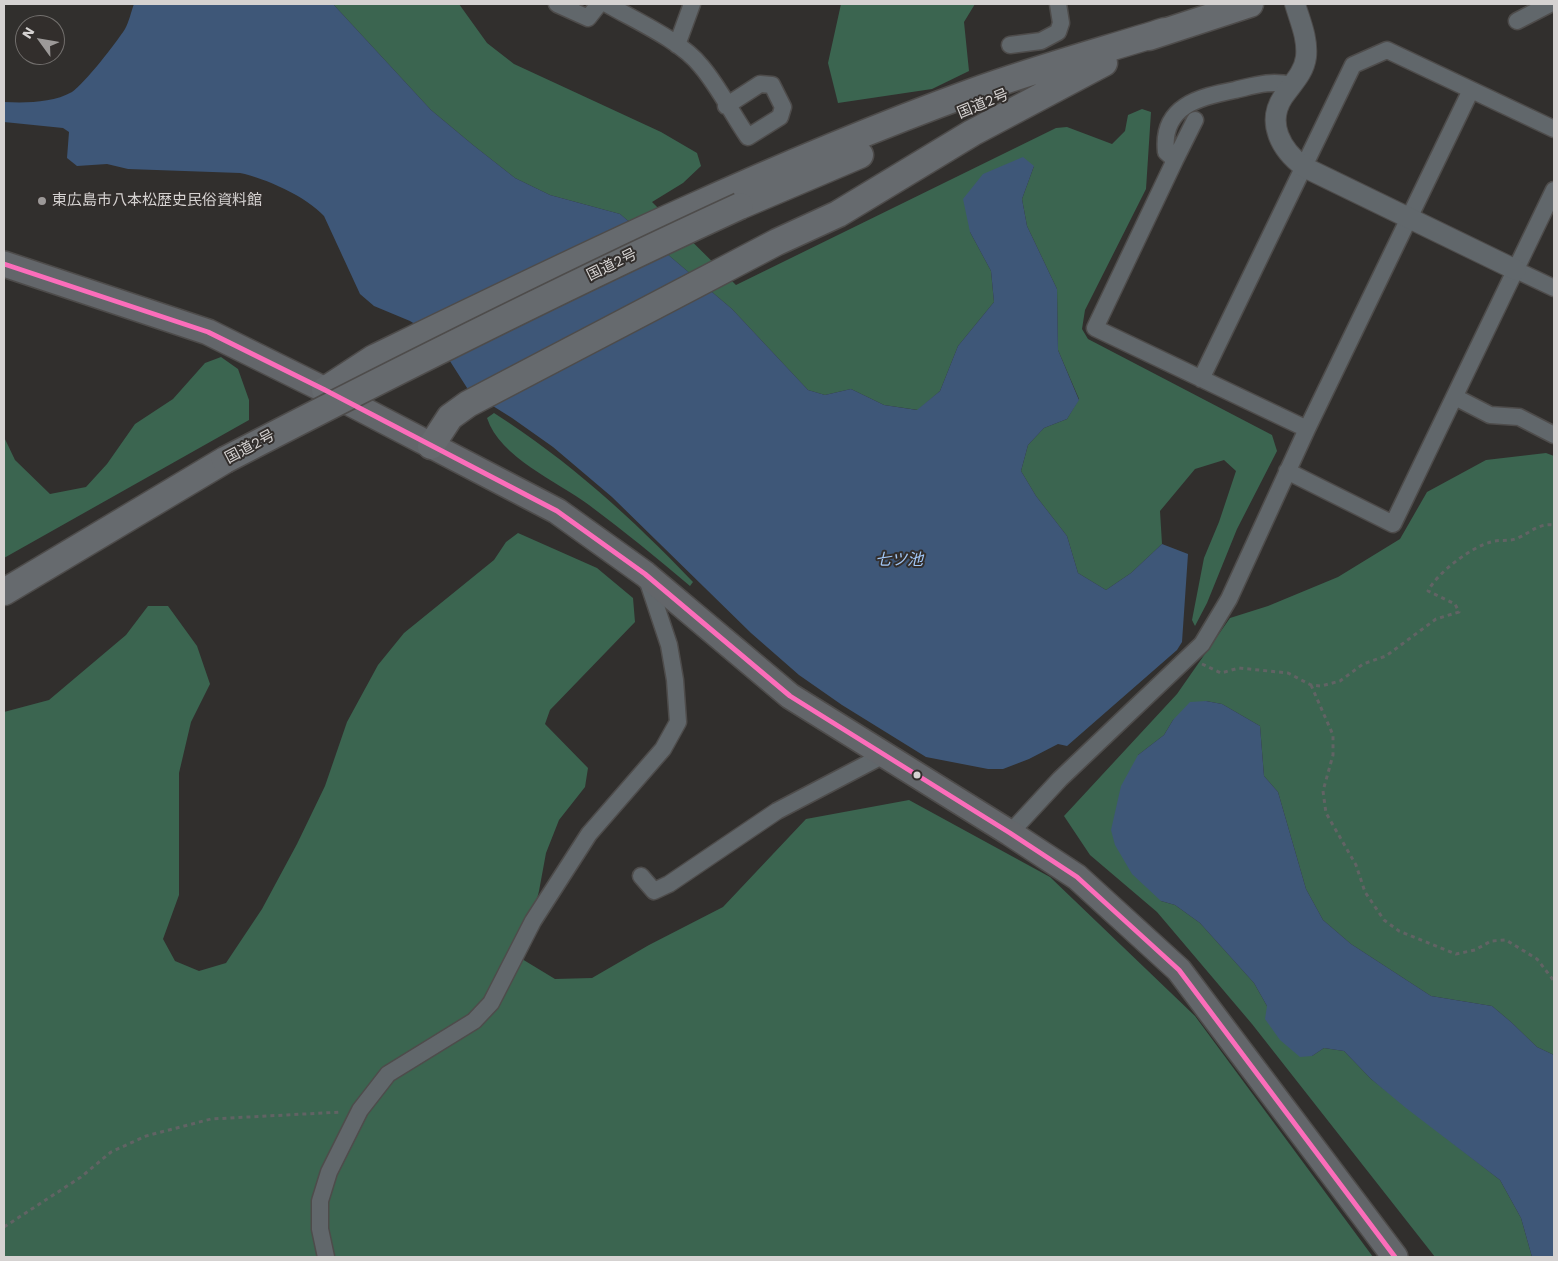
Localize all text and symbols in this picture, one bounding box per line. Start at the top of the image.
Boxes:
north arrow [15,15,65,65]
text: N [19,24,38,41]
street label: 国道2号 [955,86,1011,122]
place label: 東広島市八本松歴史民俗資料館 [52,192,262,210]
marker: 東広島市八本松歴史民俗資料館 [36,195,48,207]
street label: 国道2号 [584,245,640,285]
street label: 国道2号 [222,426,278,468]
water label: 七ツ池 [875,550,923,570]
unlabelled marker [912,770,922,780]

